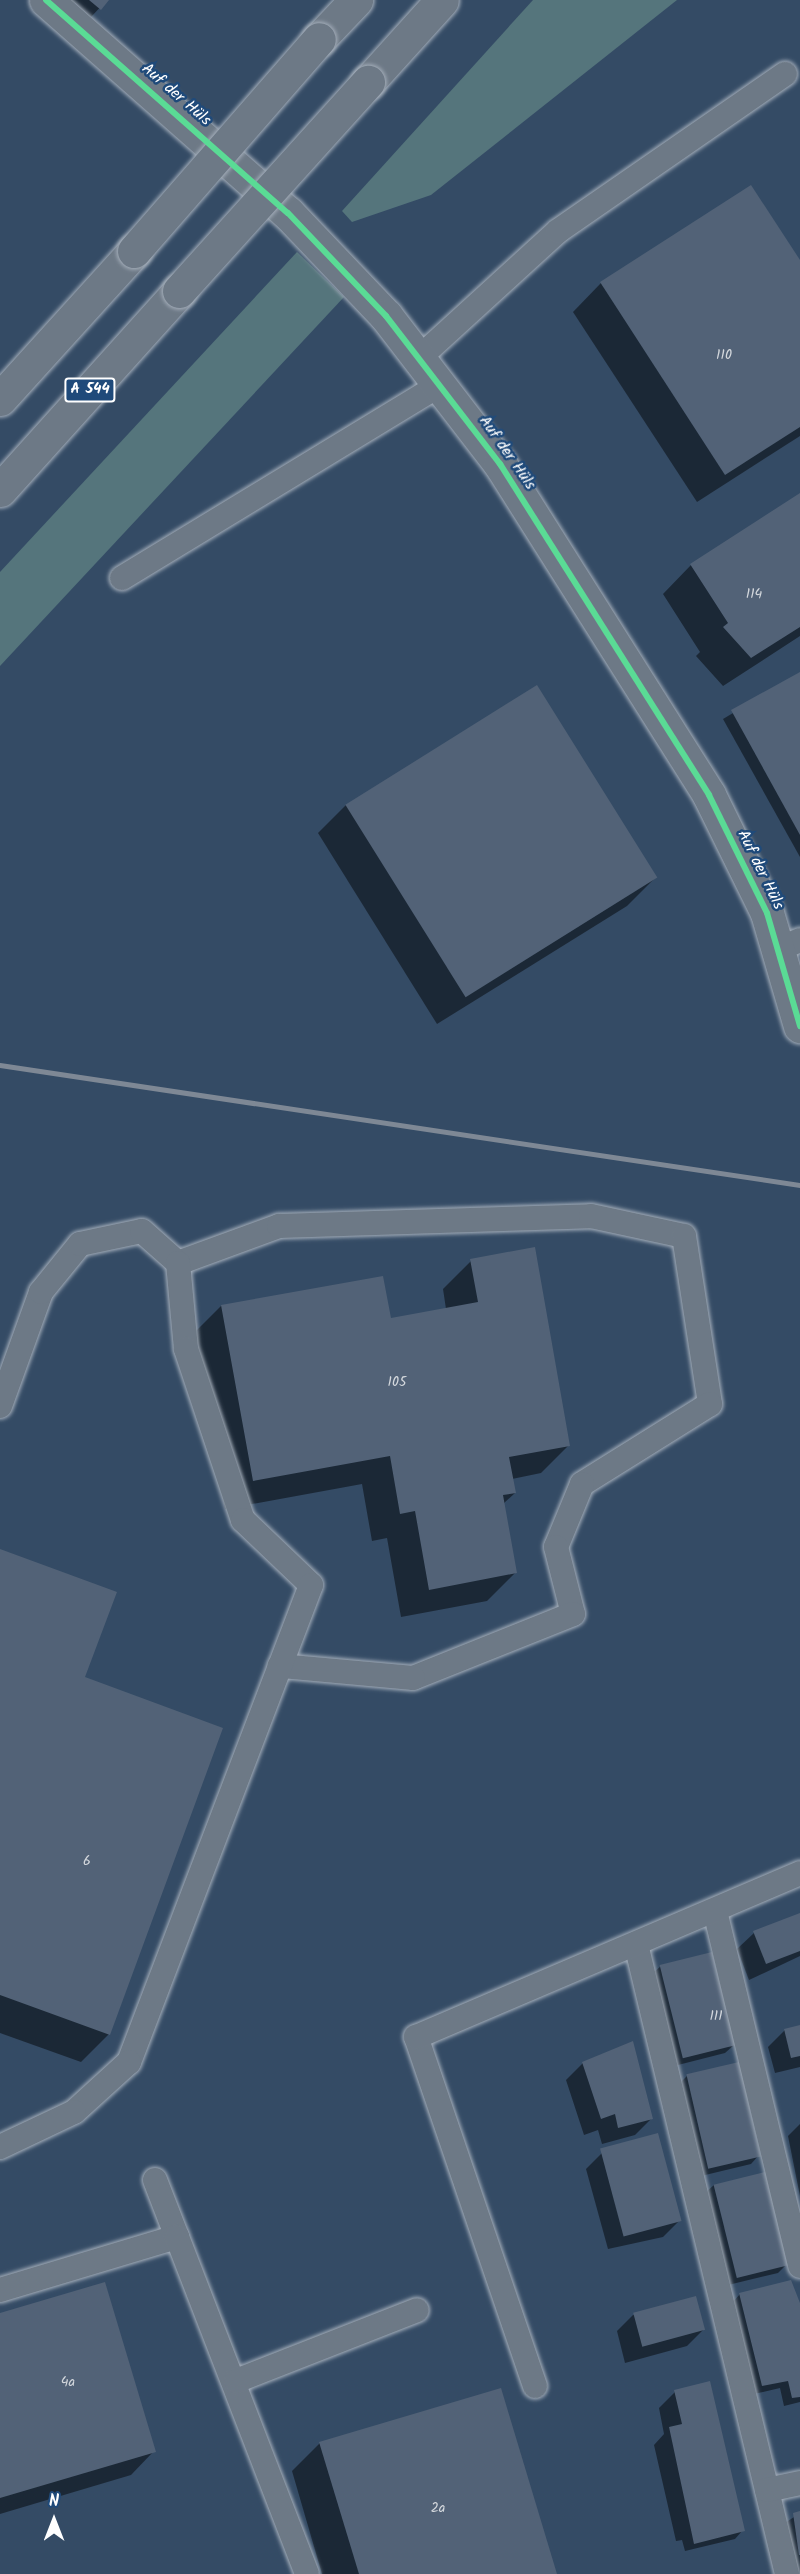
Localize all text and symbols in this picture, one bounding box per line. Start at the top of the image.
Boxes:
street label: Auf der Hüls [137,60,215,130]
house number: 110 [716,347,732,363]
road number: A 544 [63,378,117,402]
street label: Auf der Hüls [475,412,539,494]
house number: 114 [746,586,762,602]
street label: Auf der Hüls [733,827,787,913]
house number: 105 [388,1374,406,1390]
house number: 6 [83,1853,91,1869]
house number: 111 [709,2008,723,2024]
house number: 4a [61,2374,75,2390]
text: N [49,2489,59,2514]
north arrow [24,2490,84,2550]
house number: 2a [431,2500,445,2516]

